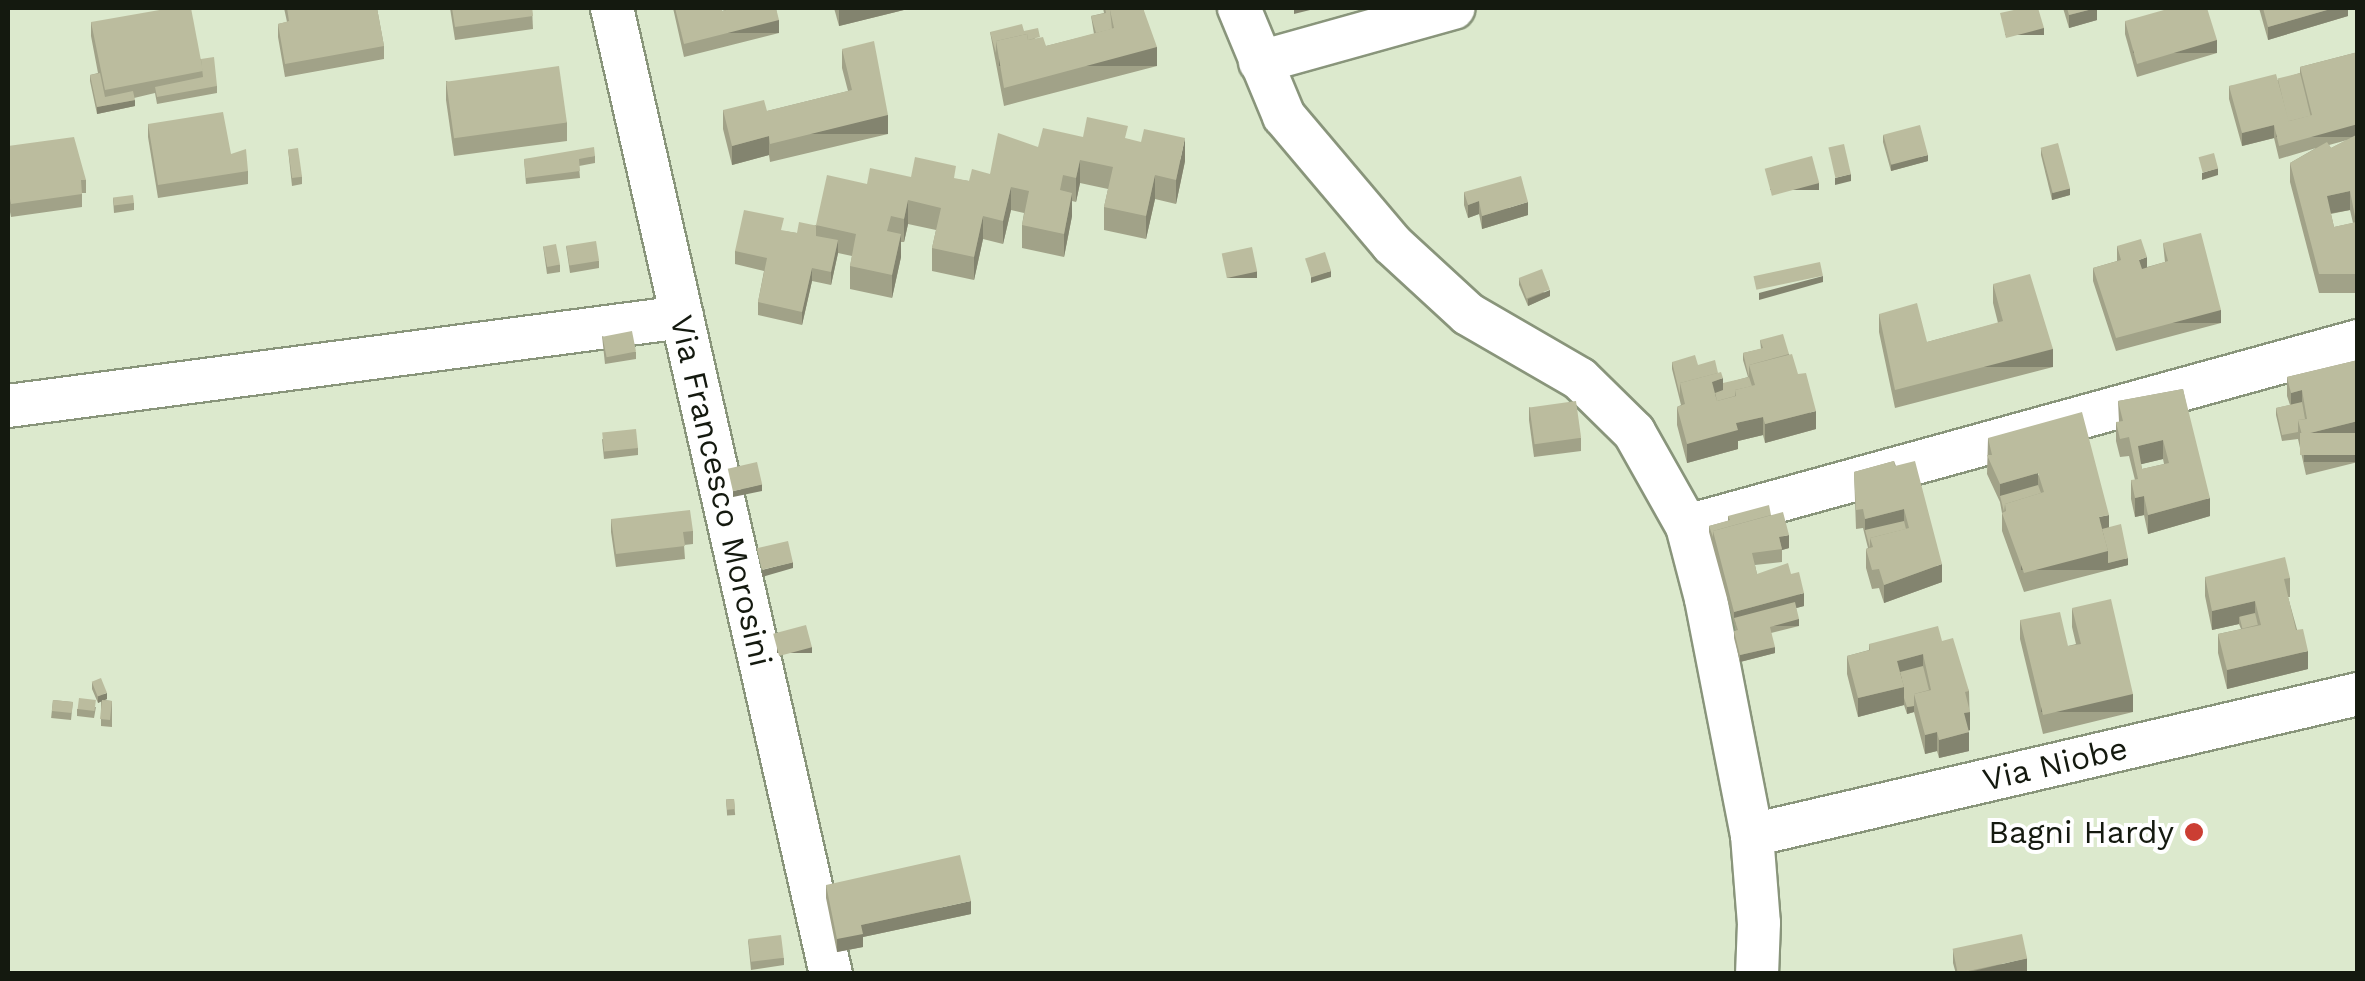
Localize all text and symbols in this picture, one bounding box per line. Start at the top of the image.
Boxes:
street label: Via Francesco Morosini [662,311,780,671]
street label: Via Niobe [1979,729,2131,799]
place label: Bagni Hardy [1988,813,2174,851]
marker: Bagni Hardy [2183,821,2205,843]

